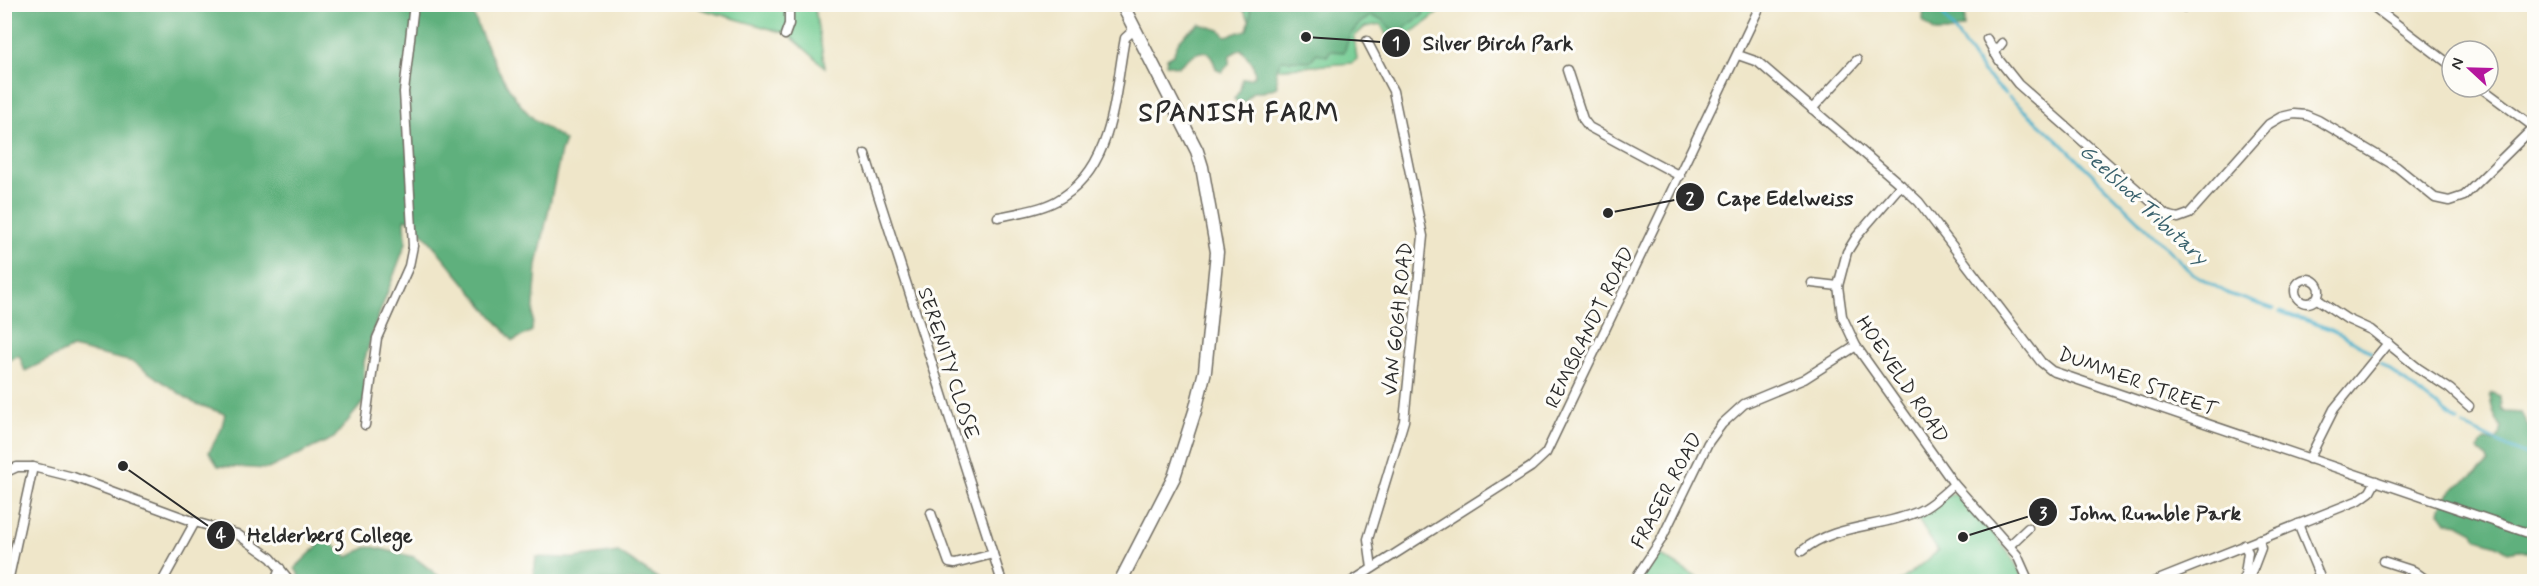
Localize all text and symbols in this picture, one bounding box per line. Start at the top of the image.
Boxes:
callout: Silver Birch Park [1381,23,1584,62]
text: Silver Birch Park [1423,30,1574,58]
text: 1 [1392,32,1400,56]
north arrow [2440,39,2500,99]
text: N [2446,55,2469,73]
district label: SPANISH FARM [1138,97,1340,131]
water label: Geelsloot Tributary [2073,138,2215,273]
callout: Cape Edelweiss [1675,178,1865,217]
text: Cape Edelweiss [1717,185,1854,213]
text: 2 [1686,187,1695,211]
street label: VAN GOGH ROAD [1377,241,1420,397]
street label: REMBRANDT ROAD [1539,242,1641,413]
street label: SERENITY CLOSE [910,284,985,443]
street label: HOEVELD ROAD [1849,311,1954,449]
street label: DUMMER STREET [2054,341,2222,424]
street label: FRASER ROAD [1625,428,1709,554]
callout: John Rumble Park [2028,493,2251,532]
text: John Rumble Park [2069,500,2241,528]
text: 3 [2039,502,2048,526]
callout: Helderberg College [206,515,425,554]
text: Helderberg College [247,522,413,552]
text: 4 [216,524,227,548]

